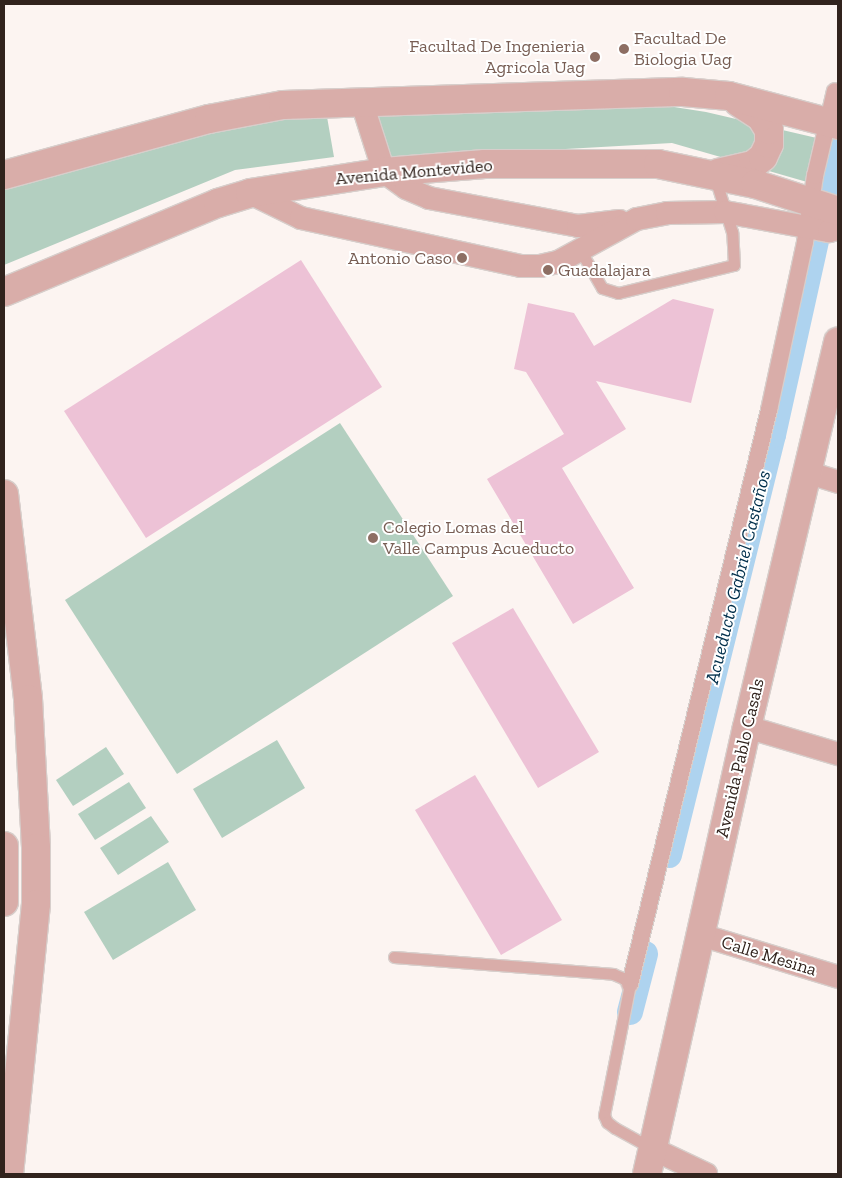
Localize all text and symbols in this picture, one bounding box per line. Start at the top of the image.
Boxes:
place label: Facultad De Biologia Uag [634,28,732,70]
place label: Facultad De Ingenieria Agricola Uag [409,36,585,78]
marker: Facultad De Biologia Uag [618,43,630,55]
marker: Facultad De Ingenieria Agricola Uag [589,51,601,63]
street label: Avenida Montevideo [334,154,494,190]
place label: Antonio Caso [348,247,452,269]
marker: Antonio Caso [456,252,468,264]
place label: Guadalajara [558,259,651,281]
marker: Guadalajara [542,264,554,276]
water label: Acueducto Gabriel Castaños [700,468,776,686]
place label: Colegio Lomas del Valle Campus Acueducto [383,517,575,560]
marker: Colegio Lomas del Valle Campus Acueducto [367,532,379,544]
street label: Avenida Pablo Casals [711,676,769,840]
street label: Calle Mesina [719,931,819,981]

